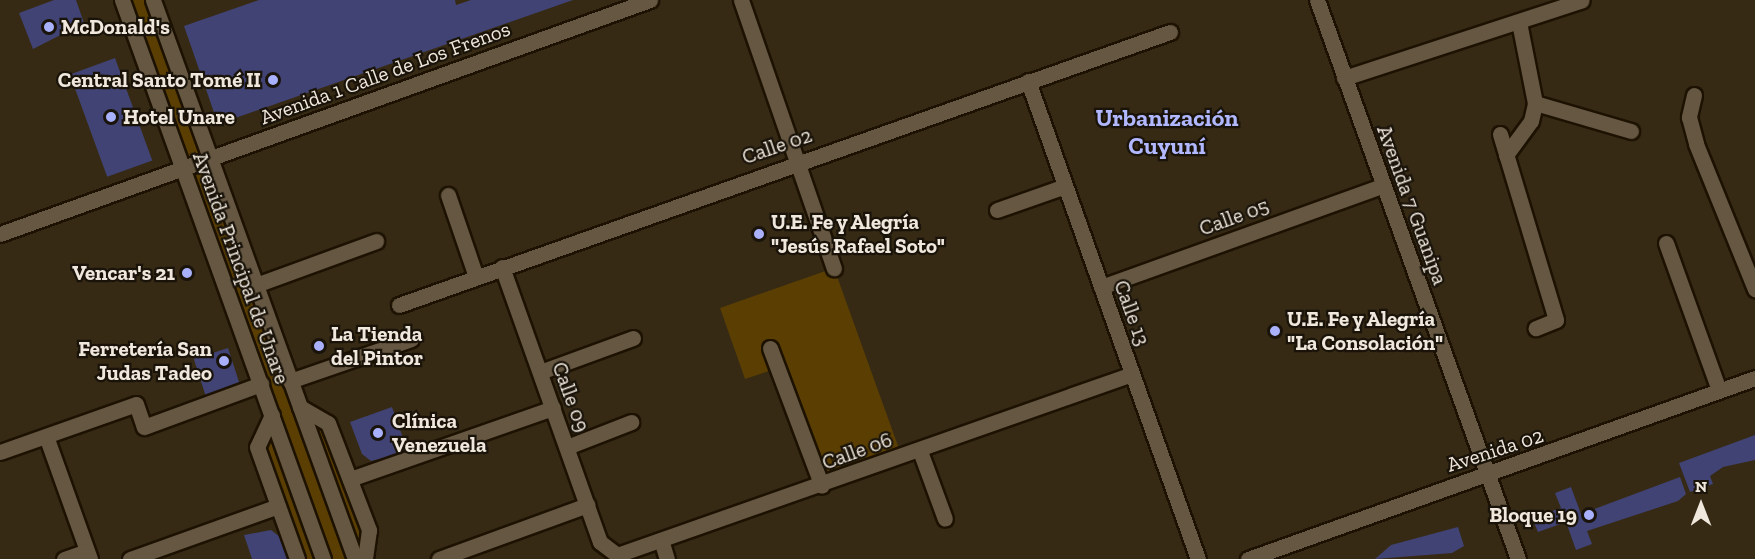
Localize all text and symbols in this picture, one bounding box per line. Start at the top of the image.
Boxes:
place label: McDonald's [61,14,170,40]
street label: Avenida 1 Calle de Los Frenos [256,16,514,130]
marker: McDonald's [42,20,56,34]
place label: Central Santo Tomé II [58,67,261,93]
marker: Central Santo Tomé II [266,73,280,87]
place label: Hotel Unare [123,104,235,130]
district label: Urbanización Cuyuní [1096,104,1238,160]
marker: Hotel Unare [104,110,118,124]
street label: Calle 02 [739,122,815,170]
street label: Avenida 7 Guanipa [1371,122,1453,288]
street label: Avenida Principal de Unare [187,148,295,388]
street label: Calle 05 [1196,193,1272,241]
place label: U.E. Fe y Alegría "Jesús Rafael Soto" [771,209,945,259]
marker: U.E. Fe y Alegría "Jesús Rafael Soto" [752,227,766,241]
place label: Vencar's 21 [72,260,175,286]
marker: Vencar's 21 [180,266,194,280]
street label: Calle 13 [1109,277,1155,349]
place label: U.E. Fe y Alegría "La Consolación" [1287,306,1443,356]
place label: La Tienda del Pintor [331,321,423,371]
marker: U.E. Fe y Alegría "La Consolación" [1268,324,1282,338]
place label: Ferretería San Judas Tadeo [78,336,212,386]
marker: La Tienda del Pintor [312,339,326,353]
marker: Ferretería San Judas Tadeo [217,354,231,368]
street label: Calle 09 [547,359,595,435]
place label: Clínica Venezuela [392,408,487,458]
street label: Avenida 02 [1444,423,1546,477]
marker: Clínica Venezuela [369,424,387,442]
street label: Calle 06 [819,427,895,475]
north arrow [1671,475,1731,535]
text: N [1695,477,1707,496]
place label: Bloque 19 [1489,502,1577,528]
marker: Bloque 19 [1582,508,1596,522]

